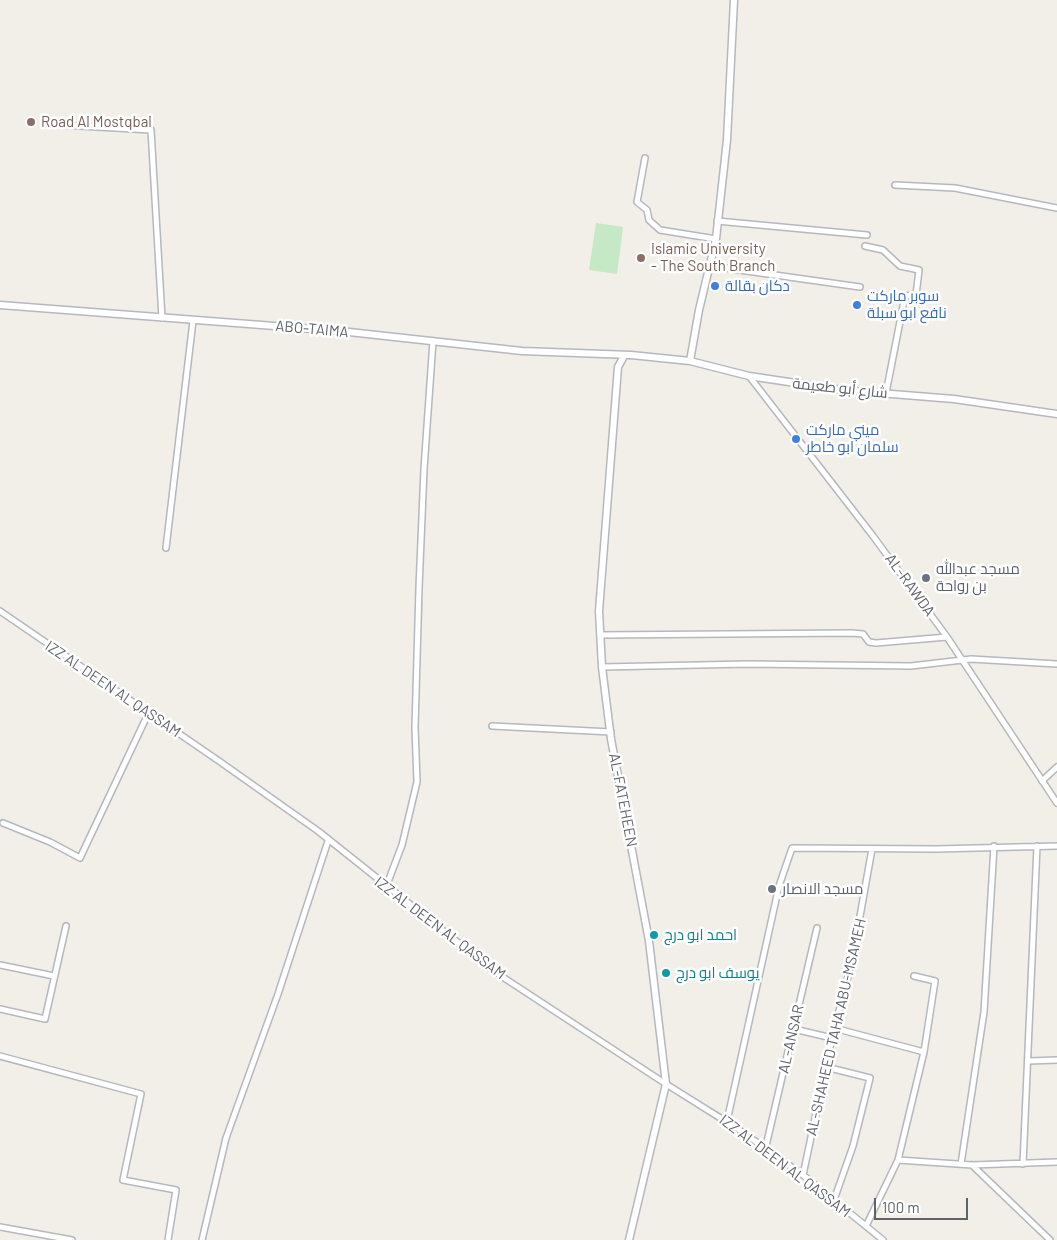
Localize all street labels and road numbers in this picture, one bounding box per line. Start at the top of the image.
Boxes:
street label: ABO-TAIMA [275,317,349,341]
street label: شارع أبو طعيمة [791,374,889,402]
street label: AL-RAWDA [881,550,939,620]
street label: IZZ AL DEEN AL QASSAM [42,637,184,741]
street label: AL-FATEHEEN [605,752,641,848]
street label: IZZ AL DEEN AL QASSAM [371,873,509,983]
street label: AL-SHAHEED TAHA ABU-MSAMEH [802,916,870,1138]
street label: AL-ANSAR [774,1003,808,1075]
street label: IZZ AL DEEN AL QASSAM [716,1111,854,1221]

